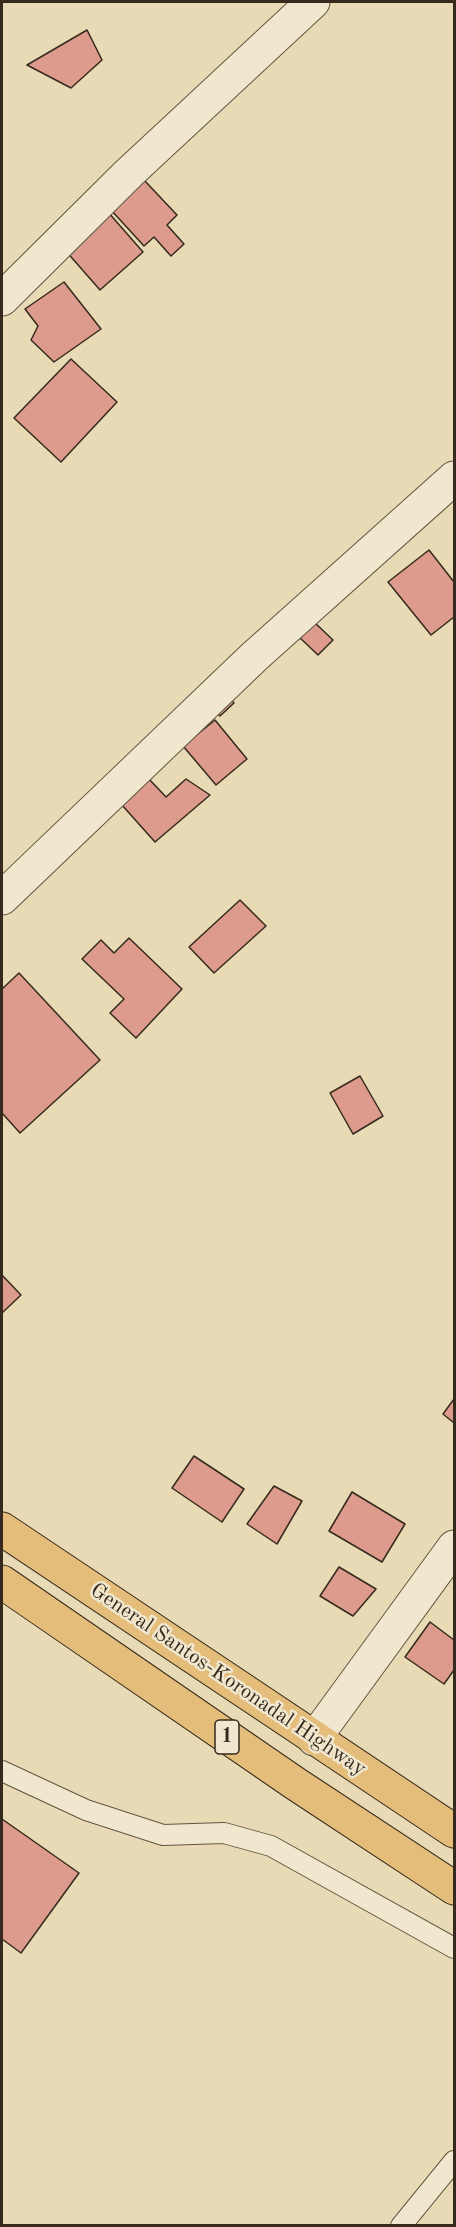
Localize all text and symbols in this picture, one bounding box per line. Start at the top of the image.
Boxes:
street label: General Santos-Koronadal Highway [85,1578,371,1782]
road number: 1 [215,1720,239,1754]

